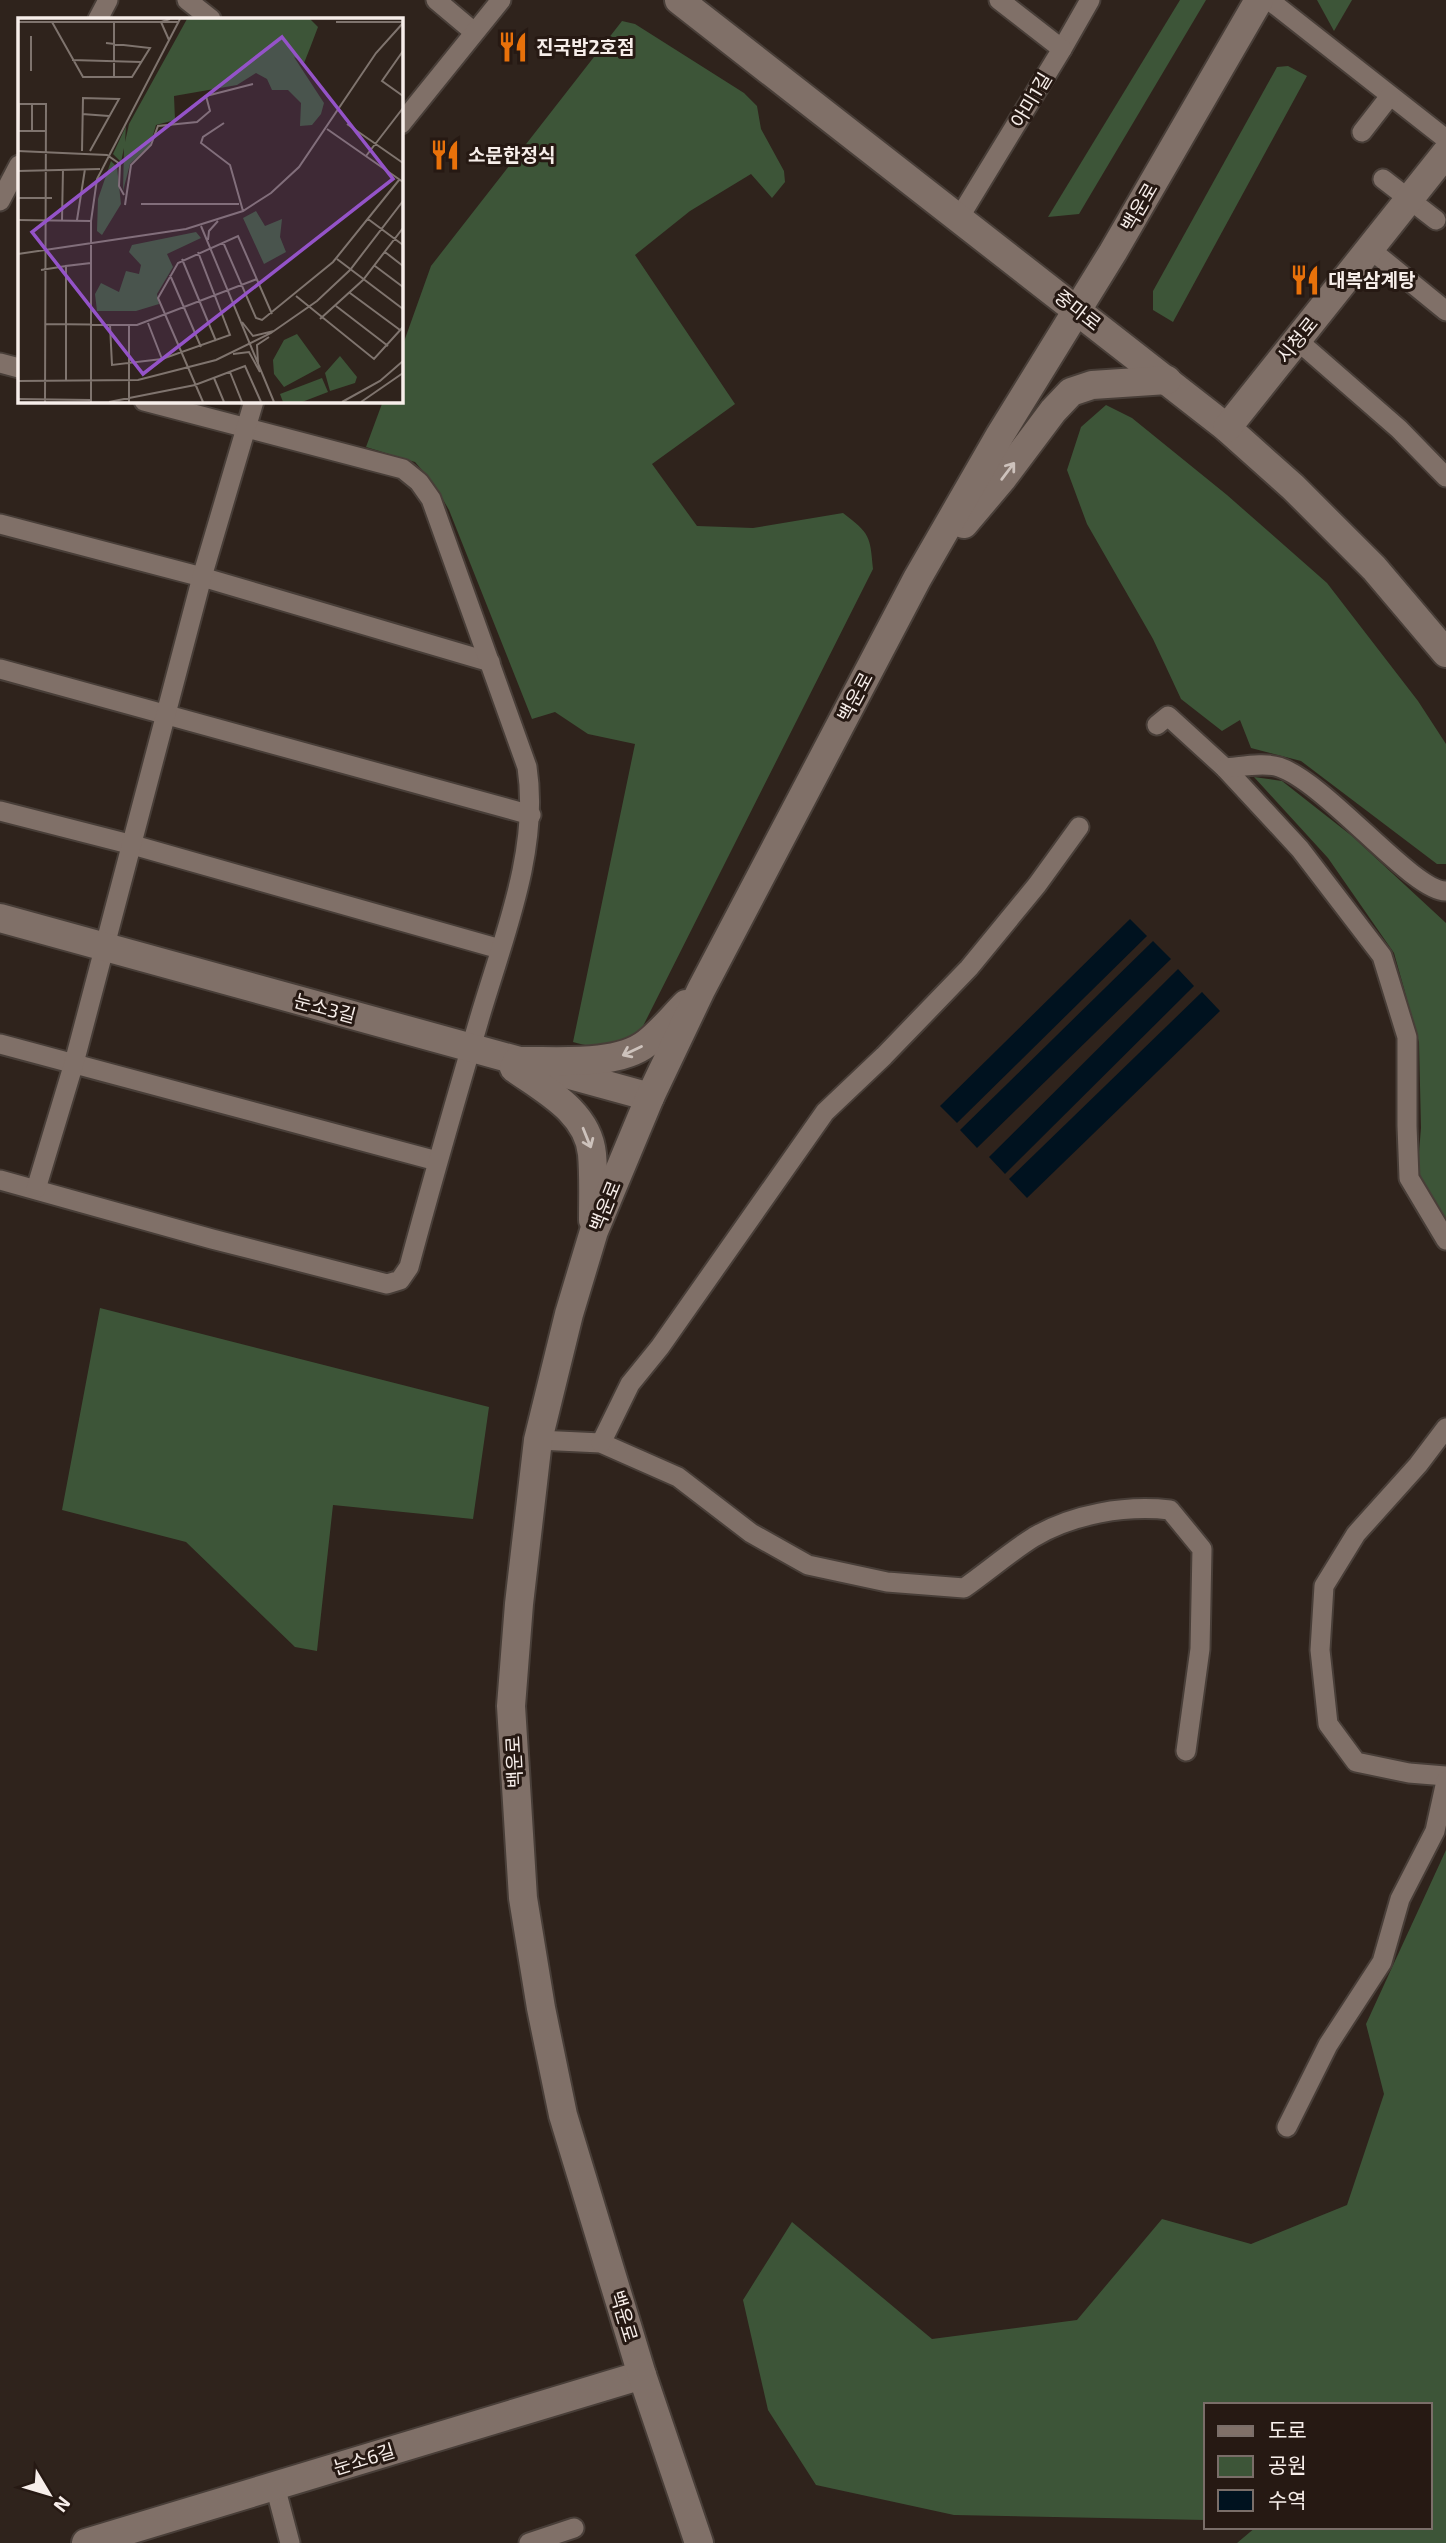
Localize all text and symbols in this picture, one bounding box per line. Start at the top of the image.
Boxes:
inset map [18,18,402,402]
restaurant icon: 진국밥2호점 [496,30,530,64]
place label: 진국밥2호점 [536,35,634,58]
street label: 아미1길 [1005,68,1056,131]
restaurant icon: 소문한정식 [428,138,462,172]
place label: 소문한정식 [468,143,555,166]
street label: 백운로 [1115,178,1162,235]
restaurant icon: 대복삼계탕 [1288,263,1322,297]
place label: 대복삼계탕 [1328,268,1415,291]
street label: 중마로 [1051,284,1106,335]
street label: 시청로 [1271,312,1322,367]
one-way arrow [1000,462,1015,481]
street label: 백운로 [832,668,877,725]
street label: 눈소3길 [292,988,359,1027]
one-way arrow [622,1045,643,1058]
one-way arrow [581,1127,594,1148]
street label: 백운로 [584,1177,625,1234]
street label: 백운로 [501,1735,526,1789]
street label: 백운로 [606,2287,643,2344]
legend [1204,2403,1432,2529]
text: 도로 [1268,2417,1307,2442]
street label: 눈소6길 [330,2438,397,2479]
text: 공원 [1268,2452,1307,2477]
north arrow [14,2459,84,2529]
text: 수역 [1268,2487,1307,2512]
text: N [50,2492,76,2517]

